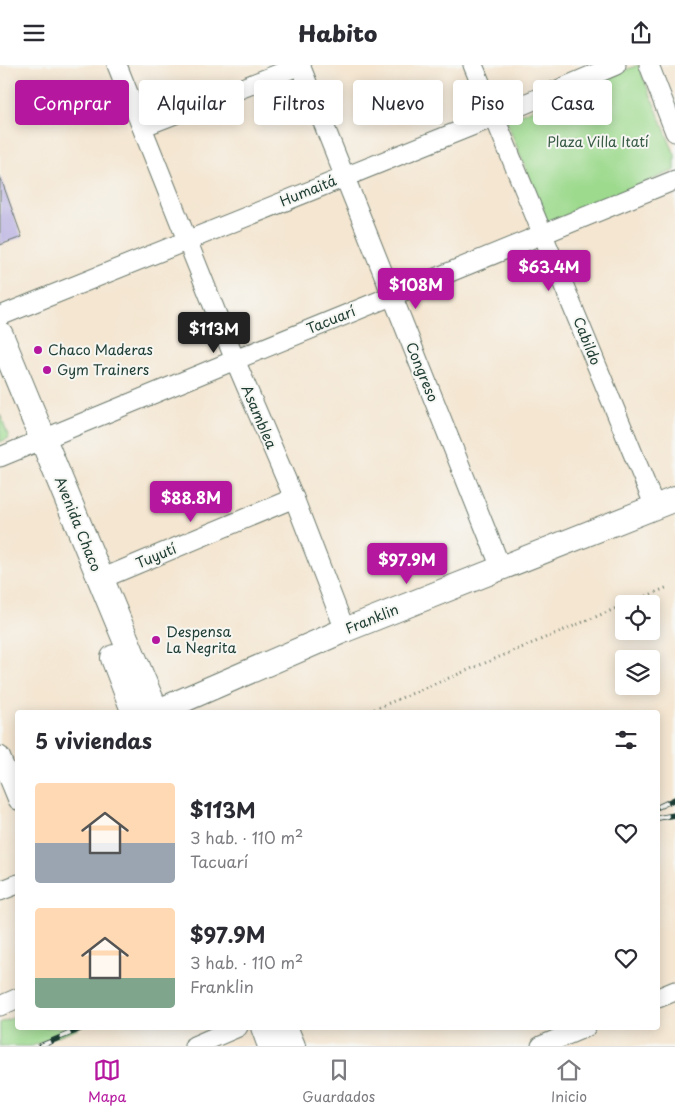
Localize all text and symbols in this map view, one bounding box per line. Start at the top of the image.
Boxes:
text: Habito [298,16,377,49]
icon: menu [20,19,48,47]
icon: share [627,19,655,47]
chip: Comprar [15,80,129,125]
chip: Alquilar [139,80,244,125]
chip: Filtros [254,80,343,125]
chip: Nuevo [353,80,443,125]
chip: Piso [453,80,523,125]
chip: Casa [533,80,612,125]
park label: Plaza Villa Itatí [547,131,649,152]
street label: Humaitá [276,170,339,211]
pin: $63.4M [508,249,590,292]
text: $63.4M [518,254,580,278]
pin: $108M [381,267,451,310]
text: $108M [389,272,443,296]
street label: Tacuarí [303,300,358,339]
pin: $113M [179,311,249,354]
street label: Cabildo [568,314,607,368]
text: $113M [189,316,239,340]
place label: Chaco Maderas [48,339,153,360]
street label: Congreso [401,339,444,405]
marker: Chaco Maderas [32,344,44,356]
place label: Gym Trainers [57,359,149,380]
marker: Gym Trainers [41,364,53,376]
street label: Asamblea [237,382,282,452]
street label: Avenida Chaco [50,473,107,575]
pin: $88.8M [150,481,232,523]
text: $88.8M [161,485,221,509]
street label: Tuyutí [132,538,179,573]
pin: $97.9M [366,543,448,585]
text: $97.9M [378,547,436,571]
map controls [615,595,660,695]
button: locate [615,595,660,640]
street label: Franklin [342,598,402,639]
place label: Despensa La Negrita [166,621,237,658]
marker: Despensa La Negrita [150,634,162,646]
button: layers [615,650,660,695]
text: 5 viviendas [35,724,152,756]
icon: filters [612,726,640,754]
text: $113M [190,793,256,825]
icon: home [75,803,135,863]
icon: heart [612,819,640,847]
text: 3 hab. · 110 m² [190,825,303,849]
text: Tacuarí [190,849,248,873]
text: $97.9M [190,918,265,950]
icon: home [75,928,135,988]
icon: heart [612,944,640,972]
text: 3 hab. · 110 m² [190,950,303,974]
text: Franklin [190,974,254,998]
tab: Mapa [88,1056,126,1107]
tab: Guardados [302,1056,375,1107]
tab: Inicio [551,1056,587,1107]

